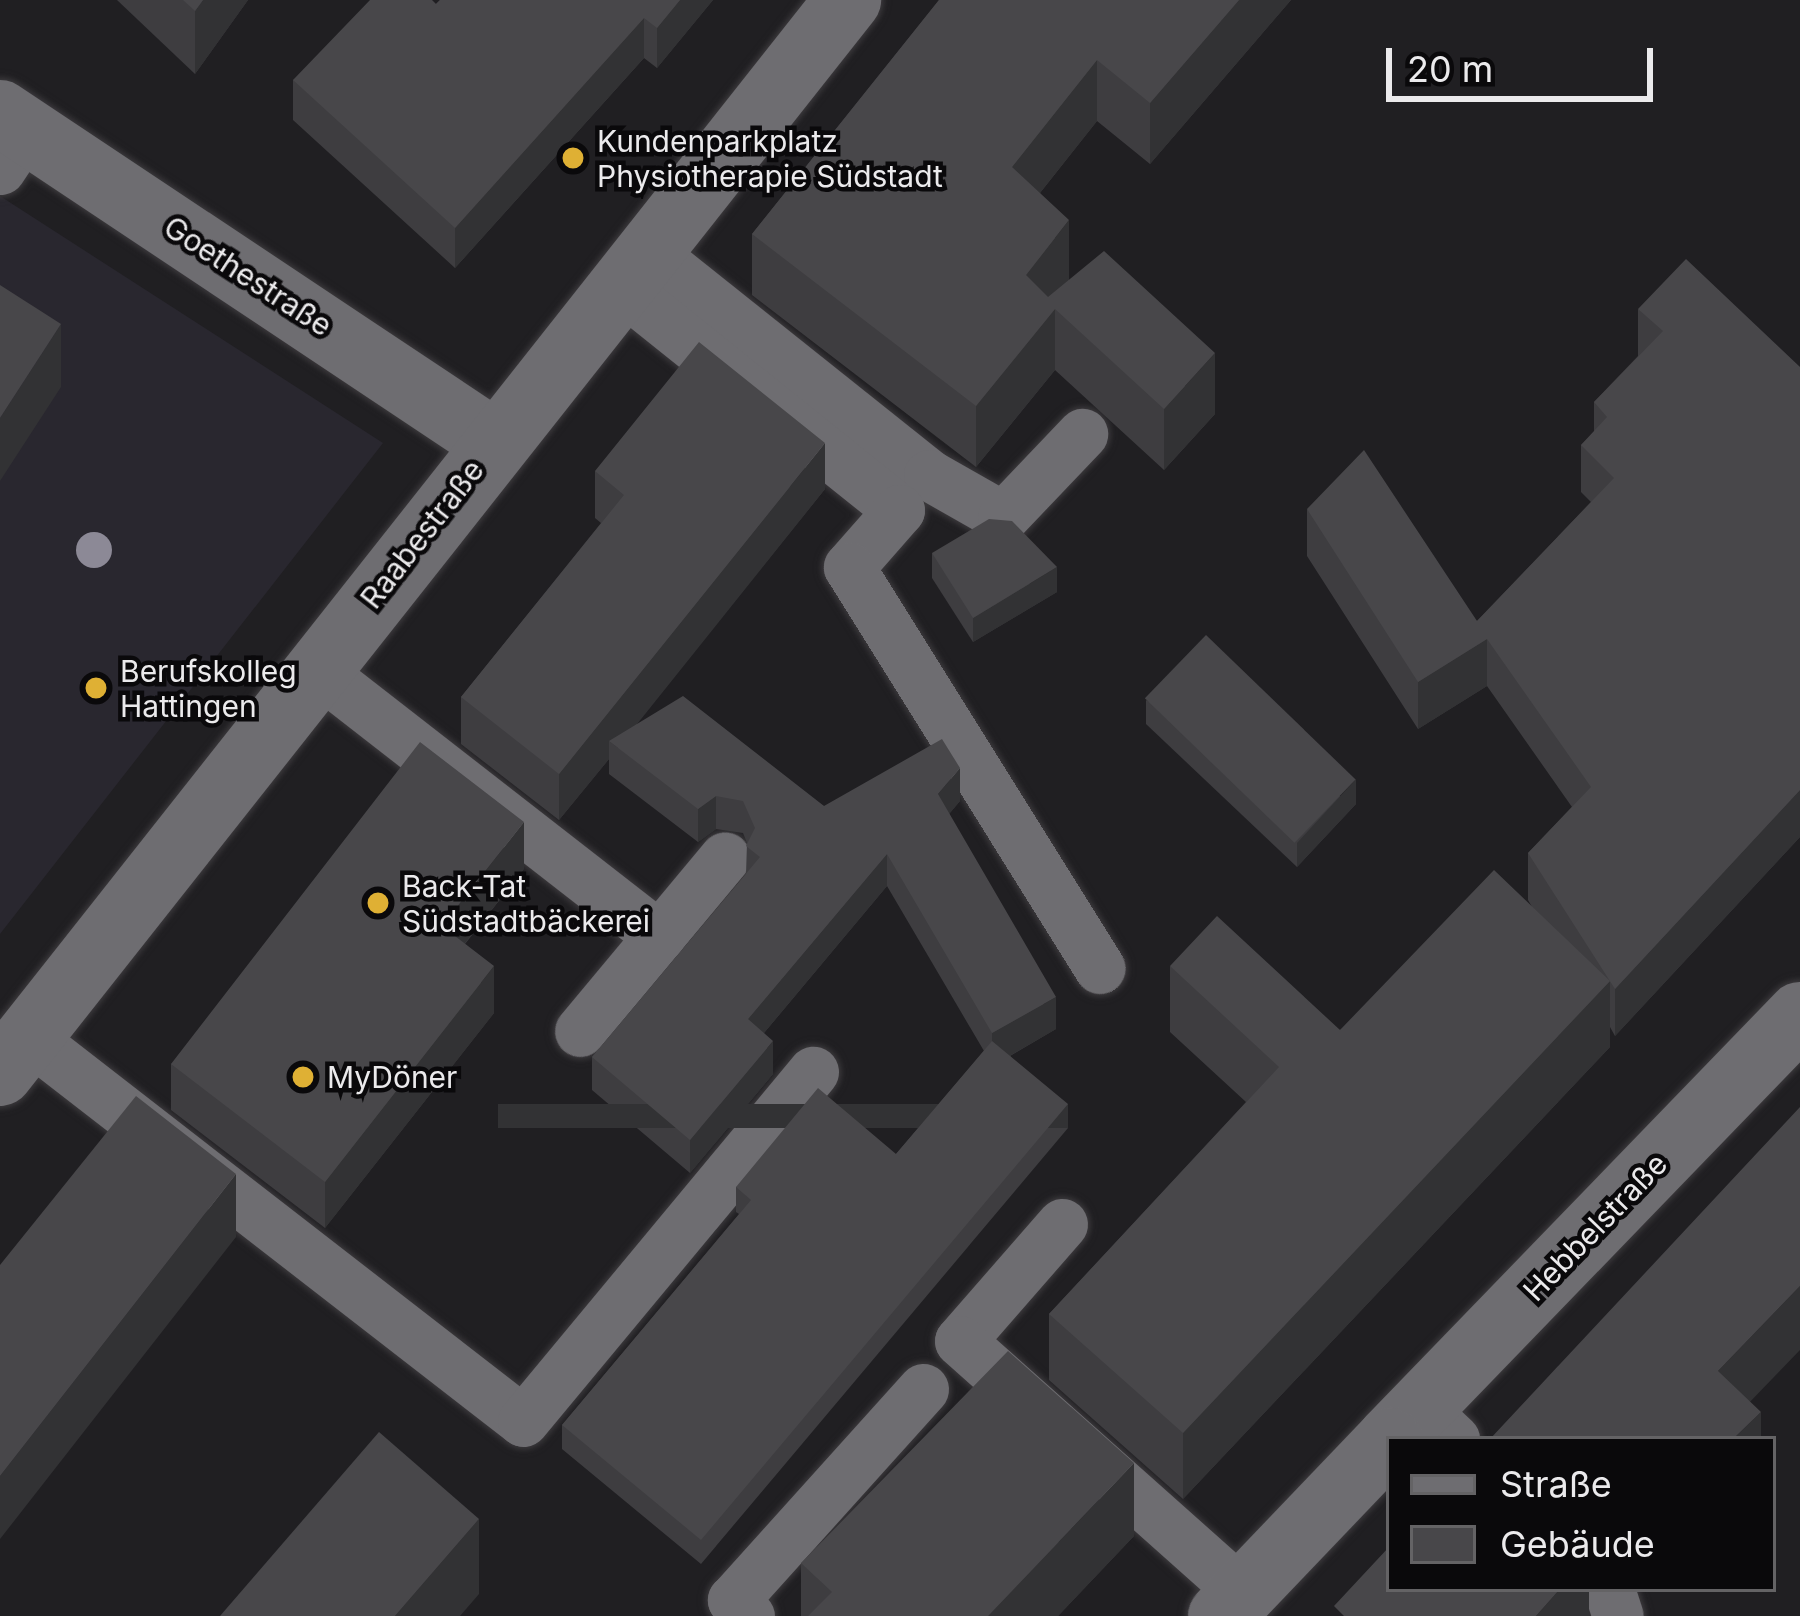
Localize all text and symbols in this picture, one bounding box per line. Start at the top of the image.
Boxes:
scale bar [1392,24,1659,98]
text: 20 m [1407,47,1493,91]
place label: Kundenparkplatz Physiotherapie Südstadt [597,123,943,194]
marker: Kundenparkplatz Physiotherapie Südstadt [560,145,586,171]
street label: Goethestraße [157,208,339,344]
street label: Raabestraße [353,453,491,615]
place label: Berufskolleg Hattingen [120,653,297,724]
marker: Berufskolleg Hattingen [83,675,109,701]
place label: Back-Tat Südstadtbäckerei [402,868,650,938]
marker: Back-Tat Südstadtbäckerei [365,890,391,916]
place label: MyDöner [327,1059,457,1095]
marker: MyDöner [290,1064,316,1090]
street label: Hebbelstraße [1516,1146,1674,1308]
legend [1386,1436,1776,1592]
text: Straße [1500,1462,1612,1506]
text: Gebäude [1500,1522,1655,1566]

